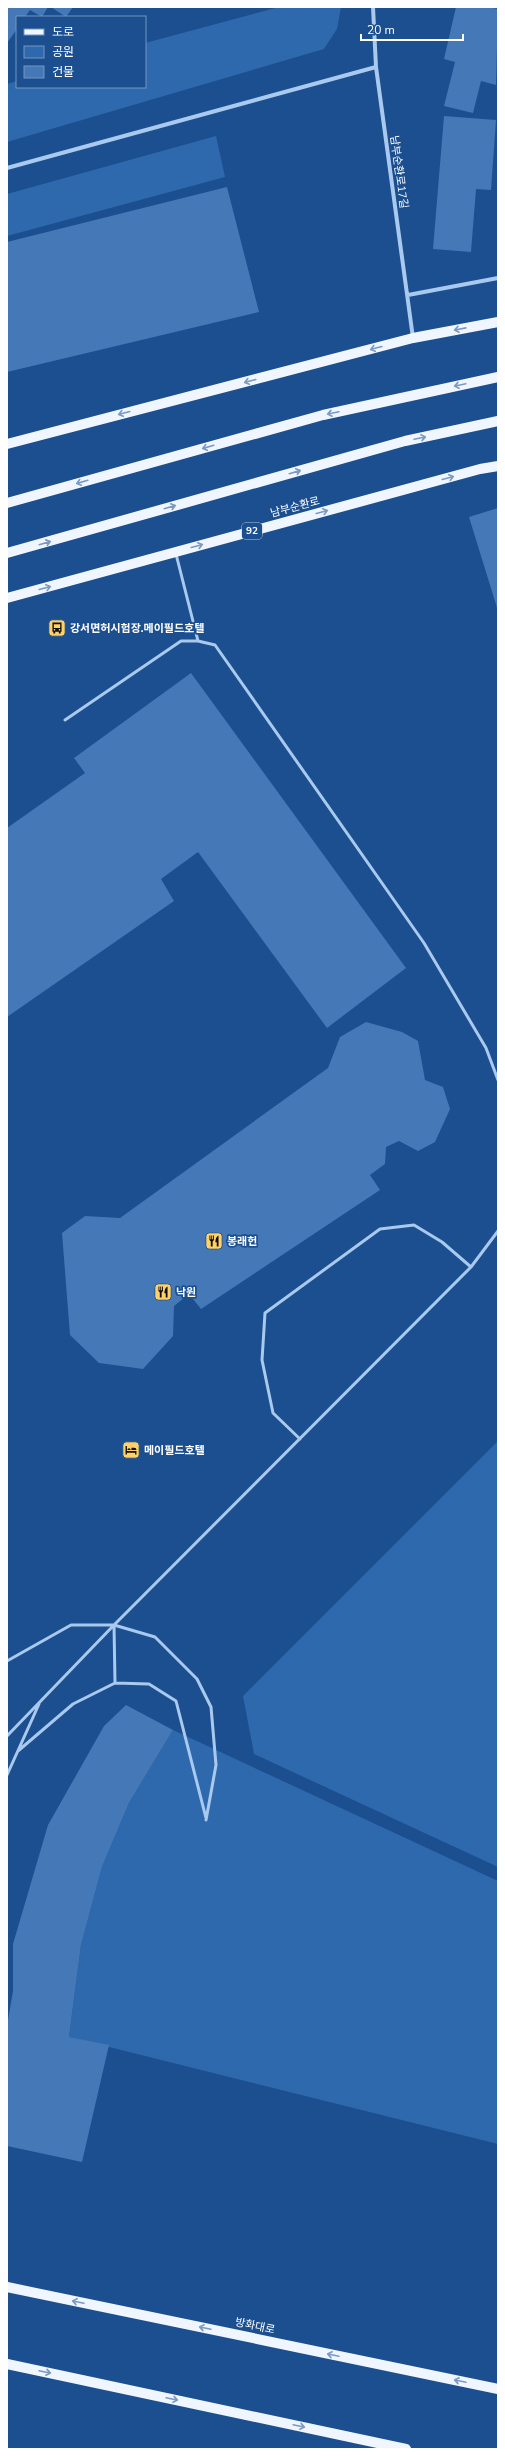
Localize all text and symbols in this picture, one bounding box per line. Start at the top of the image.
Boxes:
legend [16,16,146,88]
scale bar [361,16,463,42]
text: 20 m [367,22,395,38]
text: 도로 [52,24,74,40]
text: 공원 [52,44,74,60]
text: 건물 [52,64,74,80]
street label: 남부순환로17길 [386,134,412,210]
one-way arrow [454,326,467,334]
one-way arrow [369,345,382,352]
one-way arrow [244,377,257,385]
one-way arrow [454,381,467,389]
one-way arrow [327,409,340,417]
one-way arrow [118,410,131,417]
one-way arrow [413,433,426,441]
one-way arrow [201,444,214,451]
one-way arrow [288,468,301,475]
one-way arrow [441,474,454,481]
one-way arrow [76,479,89,486]
street label: 남부순환로 [269,493,321,521]
one-way arrow [163,503,176,510]
one-way arrow [316,508,329,515]
road number: 92 [242,523,262,539]
one-way arrow [38,539,51,546]
one-way arrow [190,542,203,550]
one-way arrow [38,584,51,591]
bus stop icon: 강서면허시험장.메이필드호텔 [47,618,67,638]
place label: 강서면허시험장.메이필드호텔 [70,621,204,636]
restaurant icon: 봉래헌 [204,1231,224,1251]
place label: 봉래헌 [227,1234,257,1249]
restaurant icon: 낙원 [153,1282,173,1302]
place label: 낙원 [176,1285,196,1300]
hotel icon: 메이필드호텔 [121,1440,141,1460]
place label: 메이필드호텔 [144,1443,205,1458]
one-way arrow [72,2297,85,2305]
street label: 방화대로 [234,2314,276,2338]
one-way arrow [199,2324,212,2332]
one-way arrow [326,2350,339,2358]
one-way arrow [38,2368,51,2376]
one-way arrow [454,2377,467,2385]
one-way arrow [165,2395,178,2403]
one-way arrow [293,2423,306,2431]

